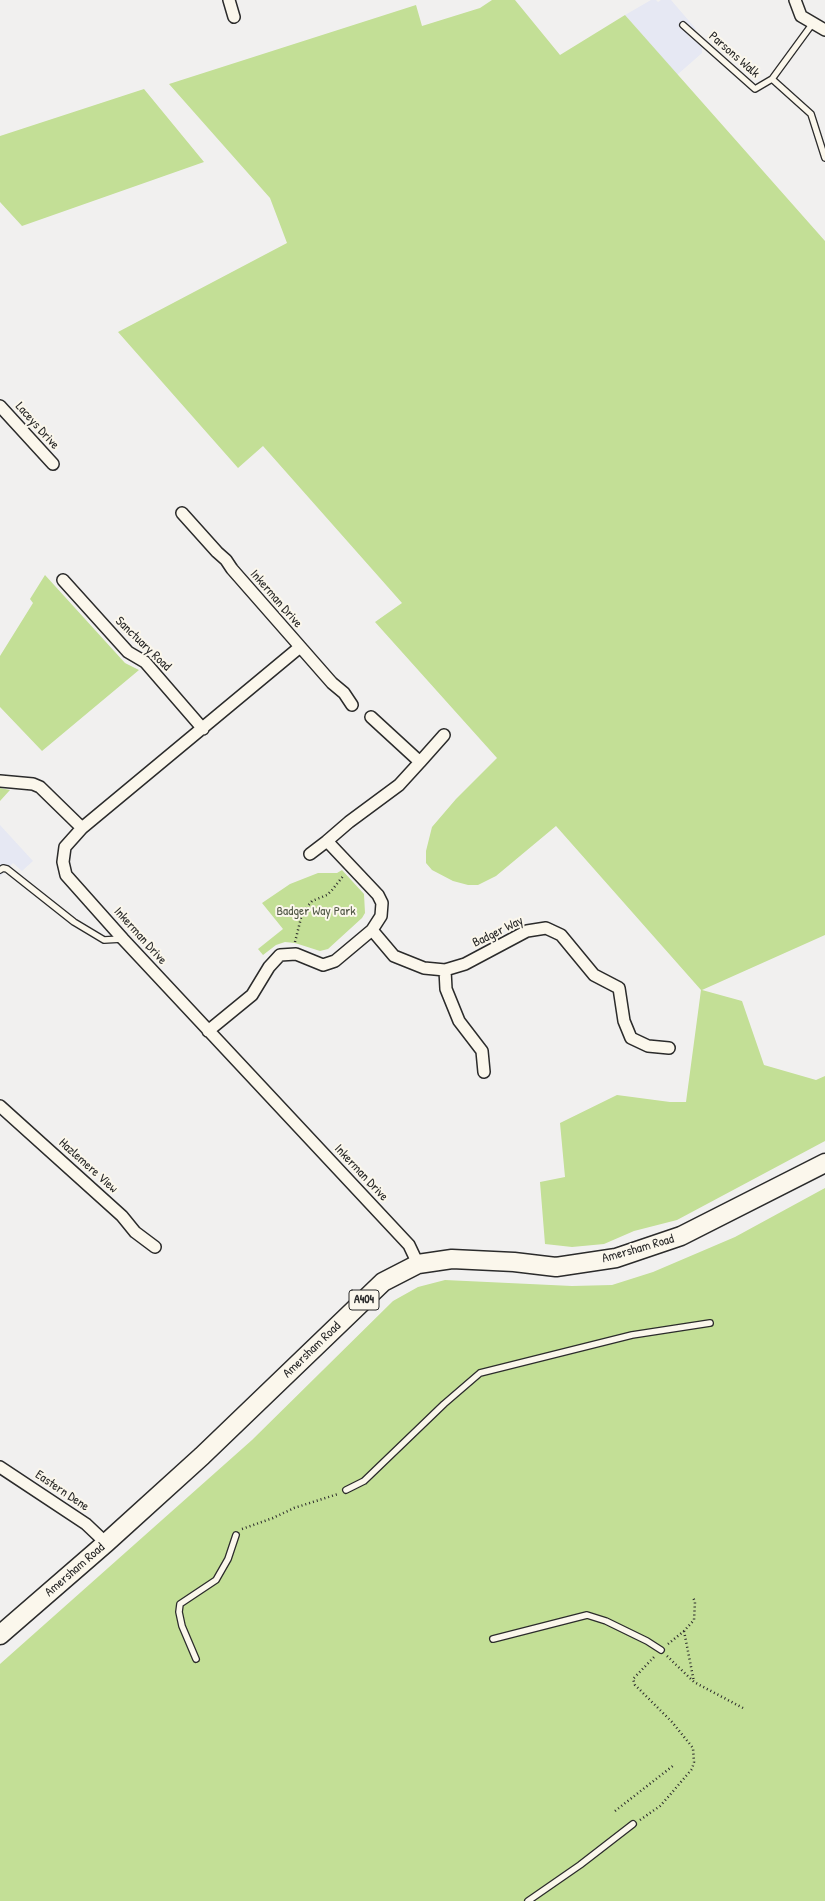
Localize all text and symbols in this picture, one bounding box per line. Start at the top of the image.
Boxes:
street label: Parsons Walk [705,29,763,81]
street label: Laceys Drive [12,399,62,453]
street label: Inkerman Drive [247,567,305,631]
street label: Sanctuary Road [112,614,174,674]
street label: Inkerman Drive [110,904,170,968]
park label: Badger Way Park [276,904,356,920]
street label: Badger Way [470,913,526,951]
street label: Hazlemere View [55,1135,121,1197]
street label: Inkerman Drive [331,1141,391,1205]
street label: Amersham Road [600,1231,676,1267]
road number: A404 [349,1290,379,1310]
street label: Amersham Road [280,1319,344,1381]
street label: Eastern Dene [32,1467,92,1515]
street label: Amersham Road [42,1540,108,1600]

